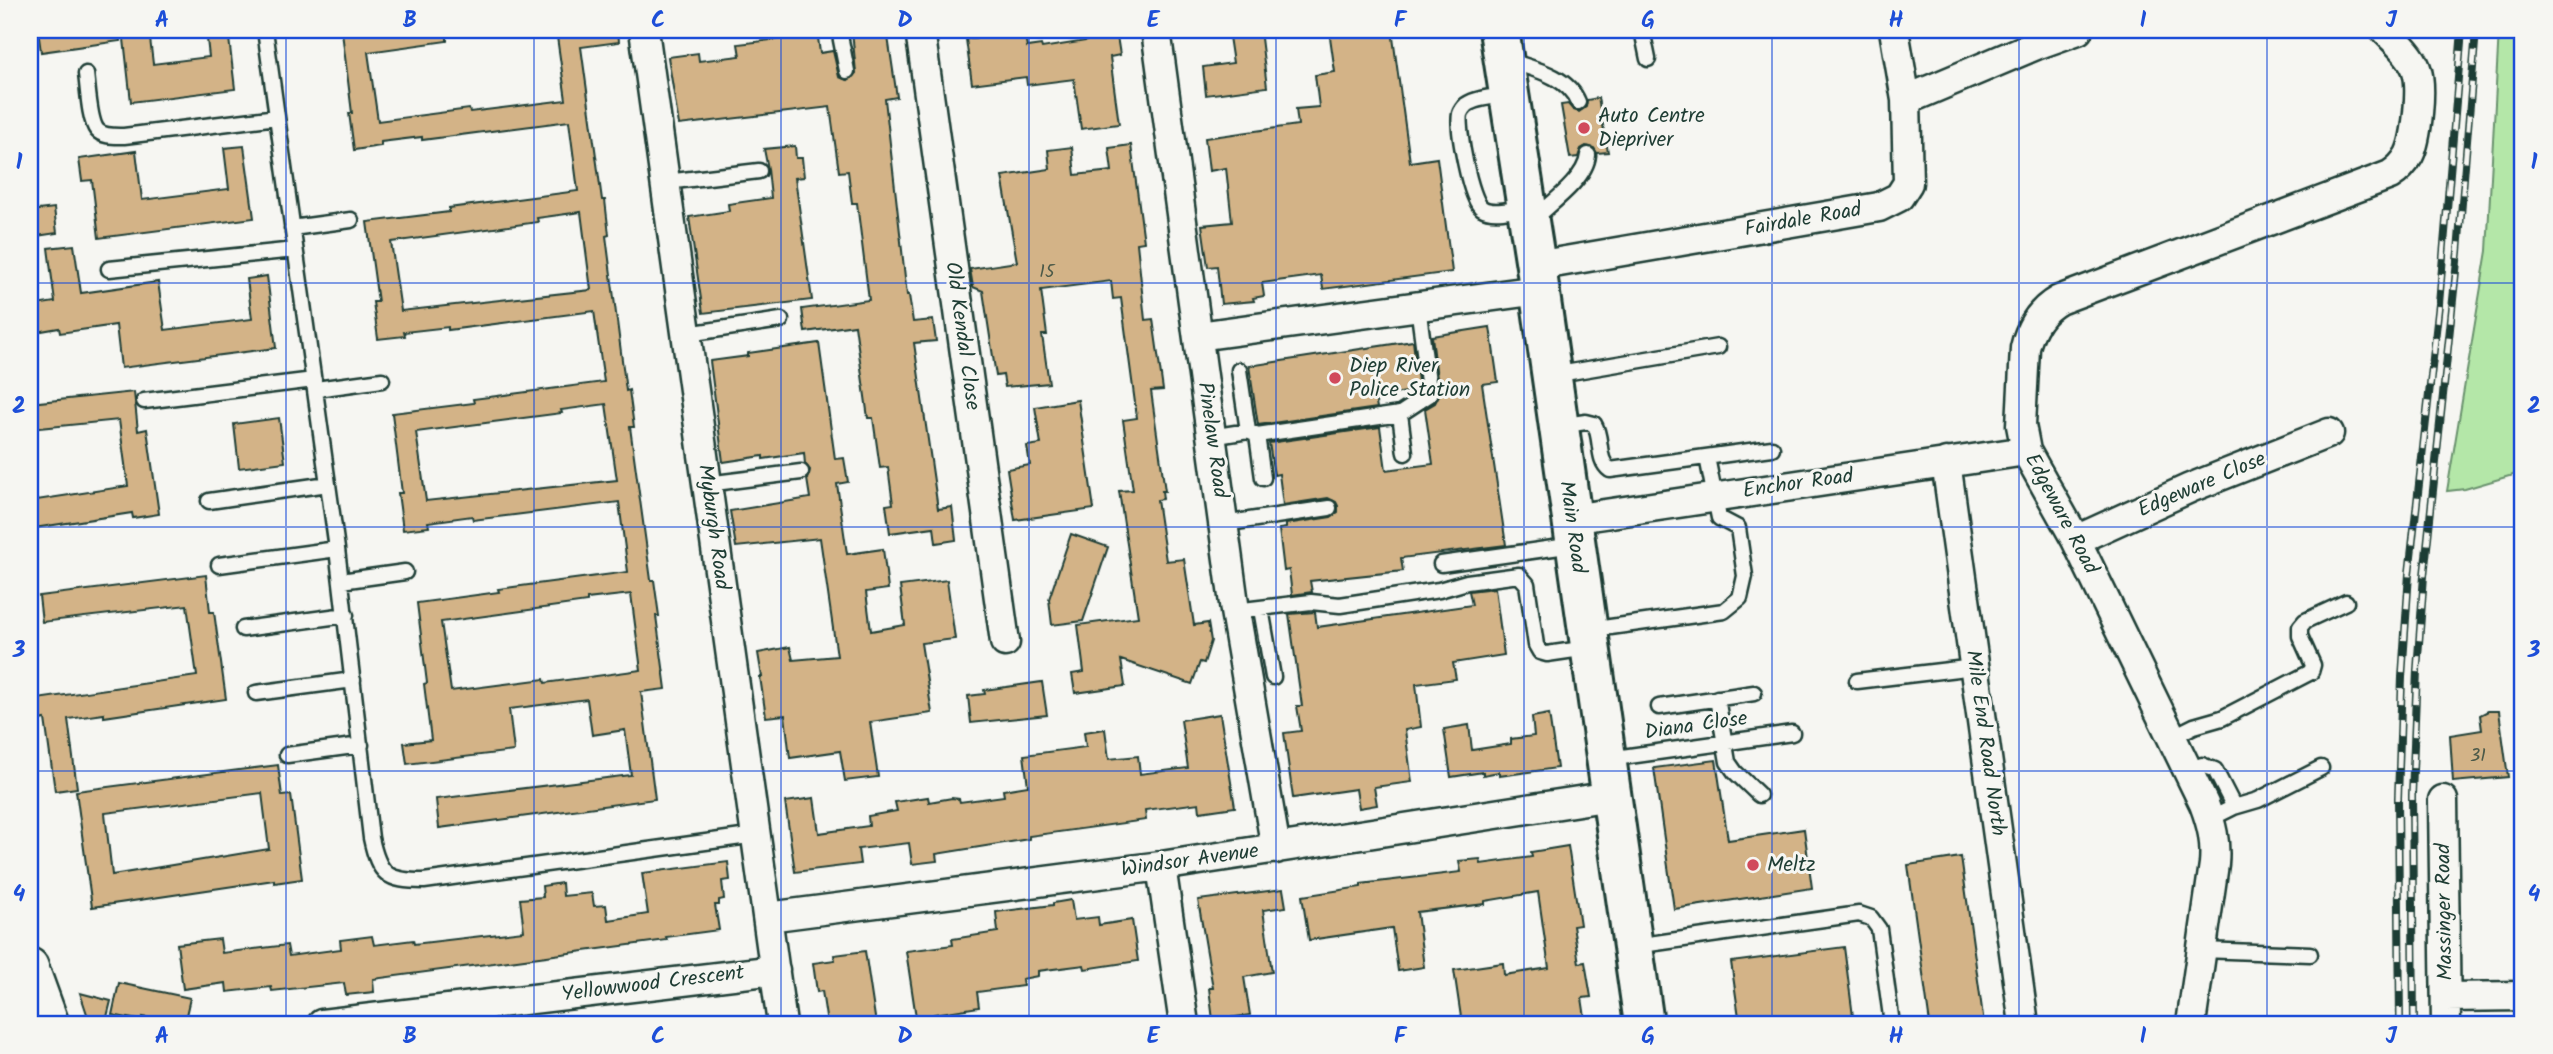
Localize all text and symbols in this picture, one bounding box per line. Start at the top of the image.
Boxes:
text: A [155,3,169,39]
text: B [403,3,417,39]
text: C [651,3,665,39]
text: D [897,3,913,39]
text: E [1147,3,1161,39]
text: F [1394,3,1408,39]
text: G [1641,3,1655,39]
text: H [1889,3,1904,39]
text: I [2139,3,2147,39]
text: J [2385,3,2397,39]
place label: Auto Centre Diepriver [1598,100,1705,157]
marker: Auto Centre Diepriver [1576,120,1592,136]
text: 1 [16,145,23,181]
text: 1 [2531,145,2538,181]
street label: Fairdale Road [1742,193,1865,247]
house number: 15 [1039,258,1056,287]
street label: Old Kendal Close [935,260,989,413]
place label: Diep River Police Station [1349,350,1470,407]
marker: Diep River Police Station [1327,370,1343,386]
street label: Pinelaw Road [1188,380,1237,501]
text: 2 [12,389,26,425]
text: 2 [2527,389,2541,425]
street label: Edgeware Close [2133,443,2272,527]
street label: Edgeware Road [2015,447,2107,581]
street label: Enchor Road [1741,460,1856,508]
street label: Myburgh Road [688,462,738,592]
street label: Main Road [1549,479,1595,576]
text: 3 [12,633,26,669]
text: 3 [2527,633,2541,669]
street label: Mile End Road North [1956,648,2014,838]
street label: Diana Close [1642,702,1750,750]
house number: 31 [2470,742,2486,771]
street label: Windsor Avenue [1119,835,1262,887]
street label: Massinger Road [2427,843,2463,981]
place label: Meltz [1767,849,1816,882]
marker: Meltz [1745,857,1761,873]
text: 4 [13,877,26,913]
text: 4 [2528,877,2541,913]
street label: Yellowwood Crescent [560,956,747,1012]
text: A [155,1019,169,1054]
text: B [403,1019,417,1054]
text: C [651,1019,665,1054]
text: D [897,1019,913,1054]
text: E [1147,1019,1161,1054]
text: F [1394,1019,1408,1054]
text: G [1641,1019,1655,1054]
text: H [1889,1019,1904,1054]
text: I [2139,1019,2147,1054]
text: J [2385,1019,2397,1054]

